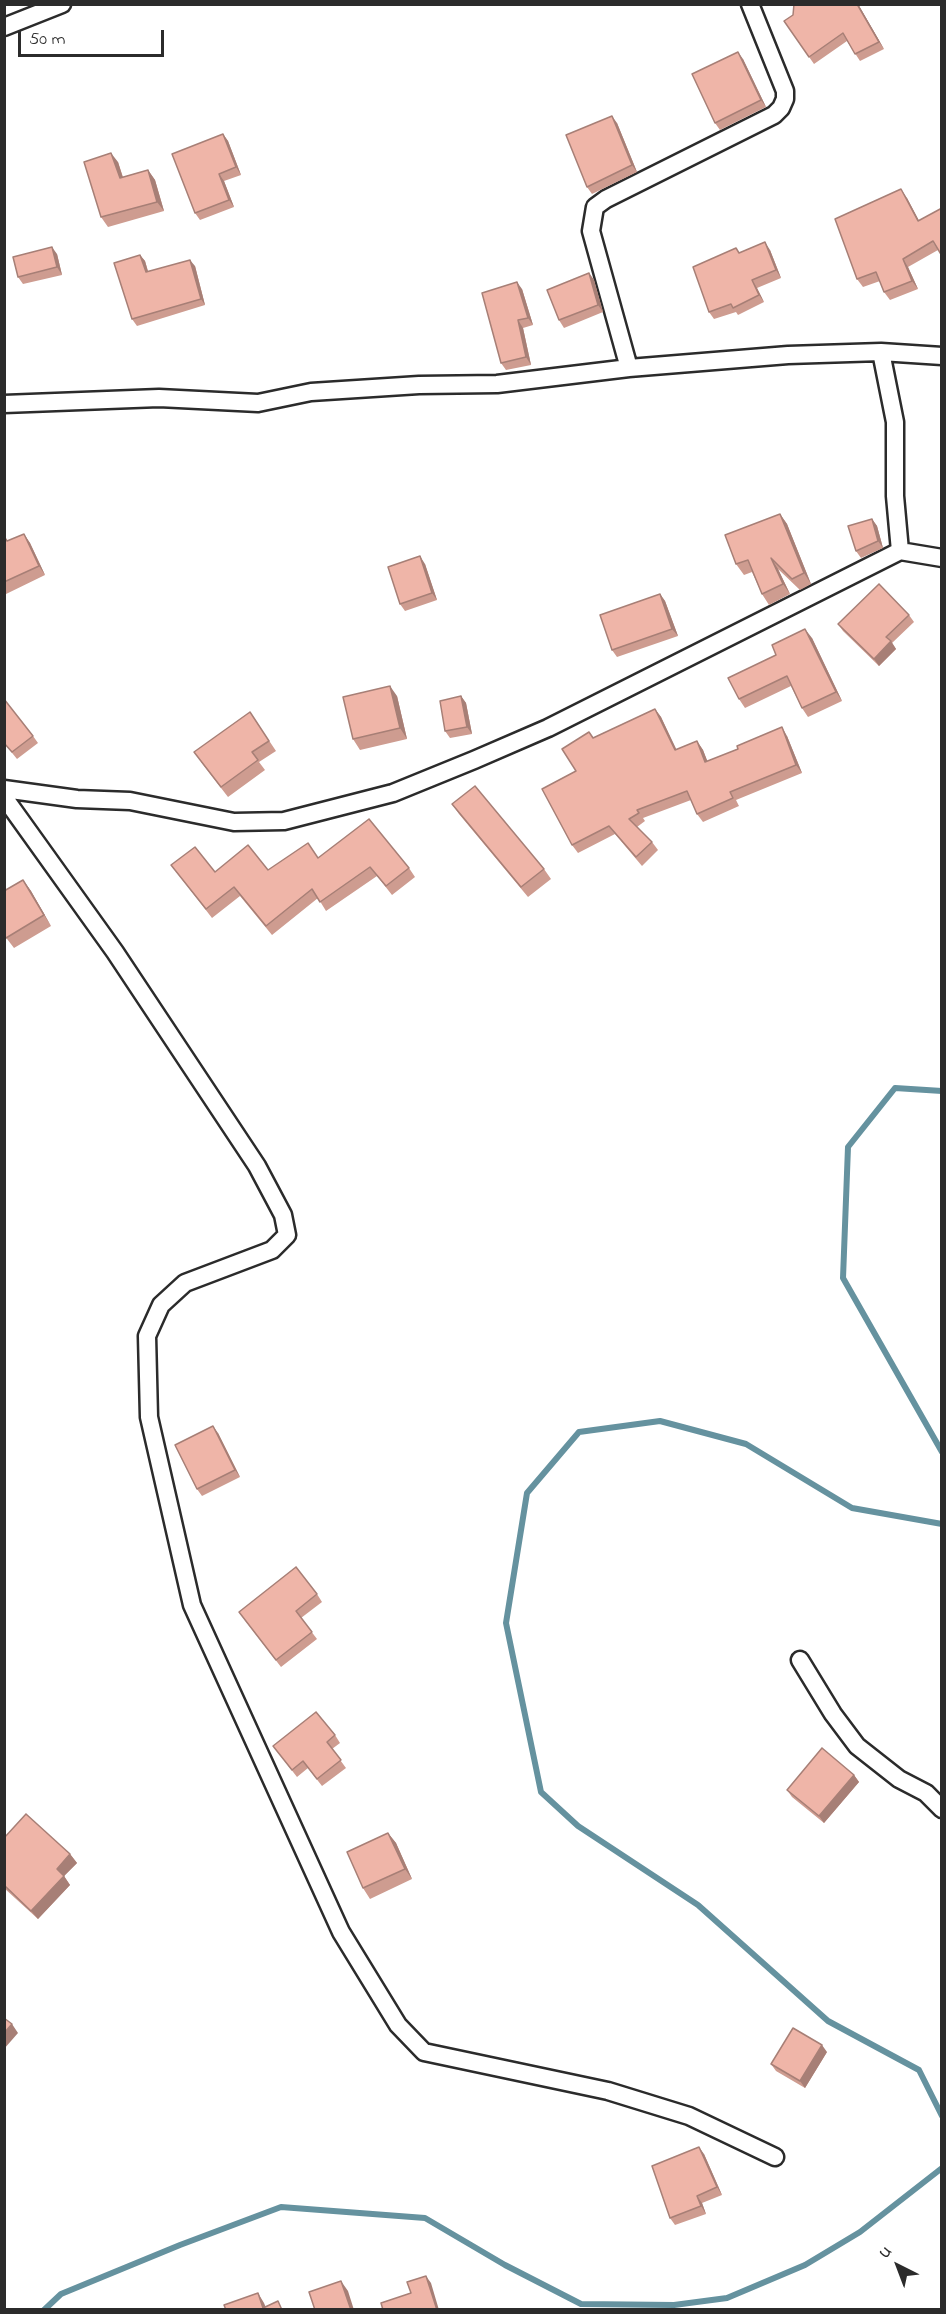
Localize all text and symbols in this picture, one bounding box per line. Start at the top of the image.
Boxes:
scale bar [21,18,166,56]
text: 50 m [29,27,66,53]
north arrow [868,2236,928,2296]
text: U [874,2240,898,2265]

